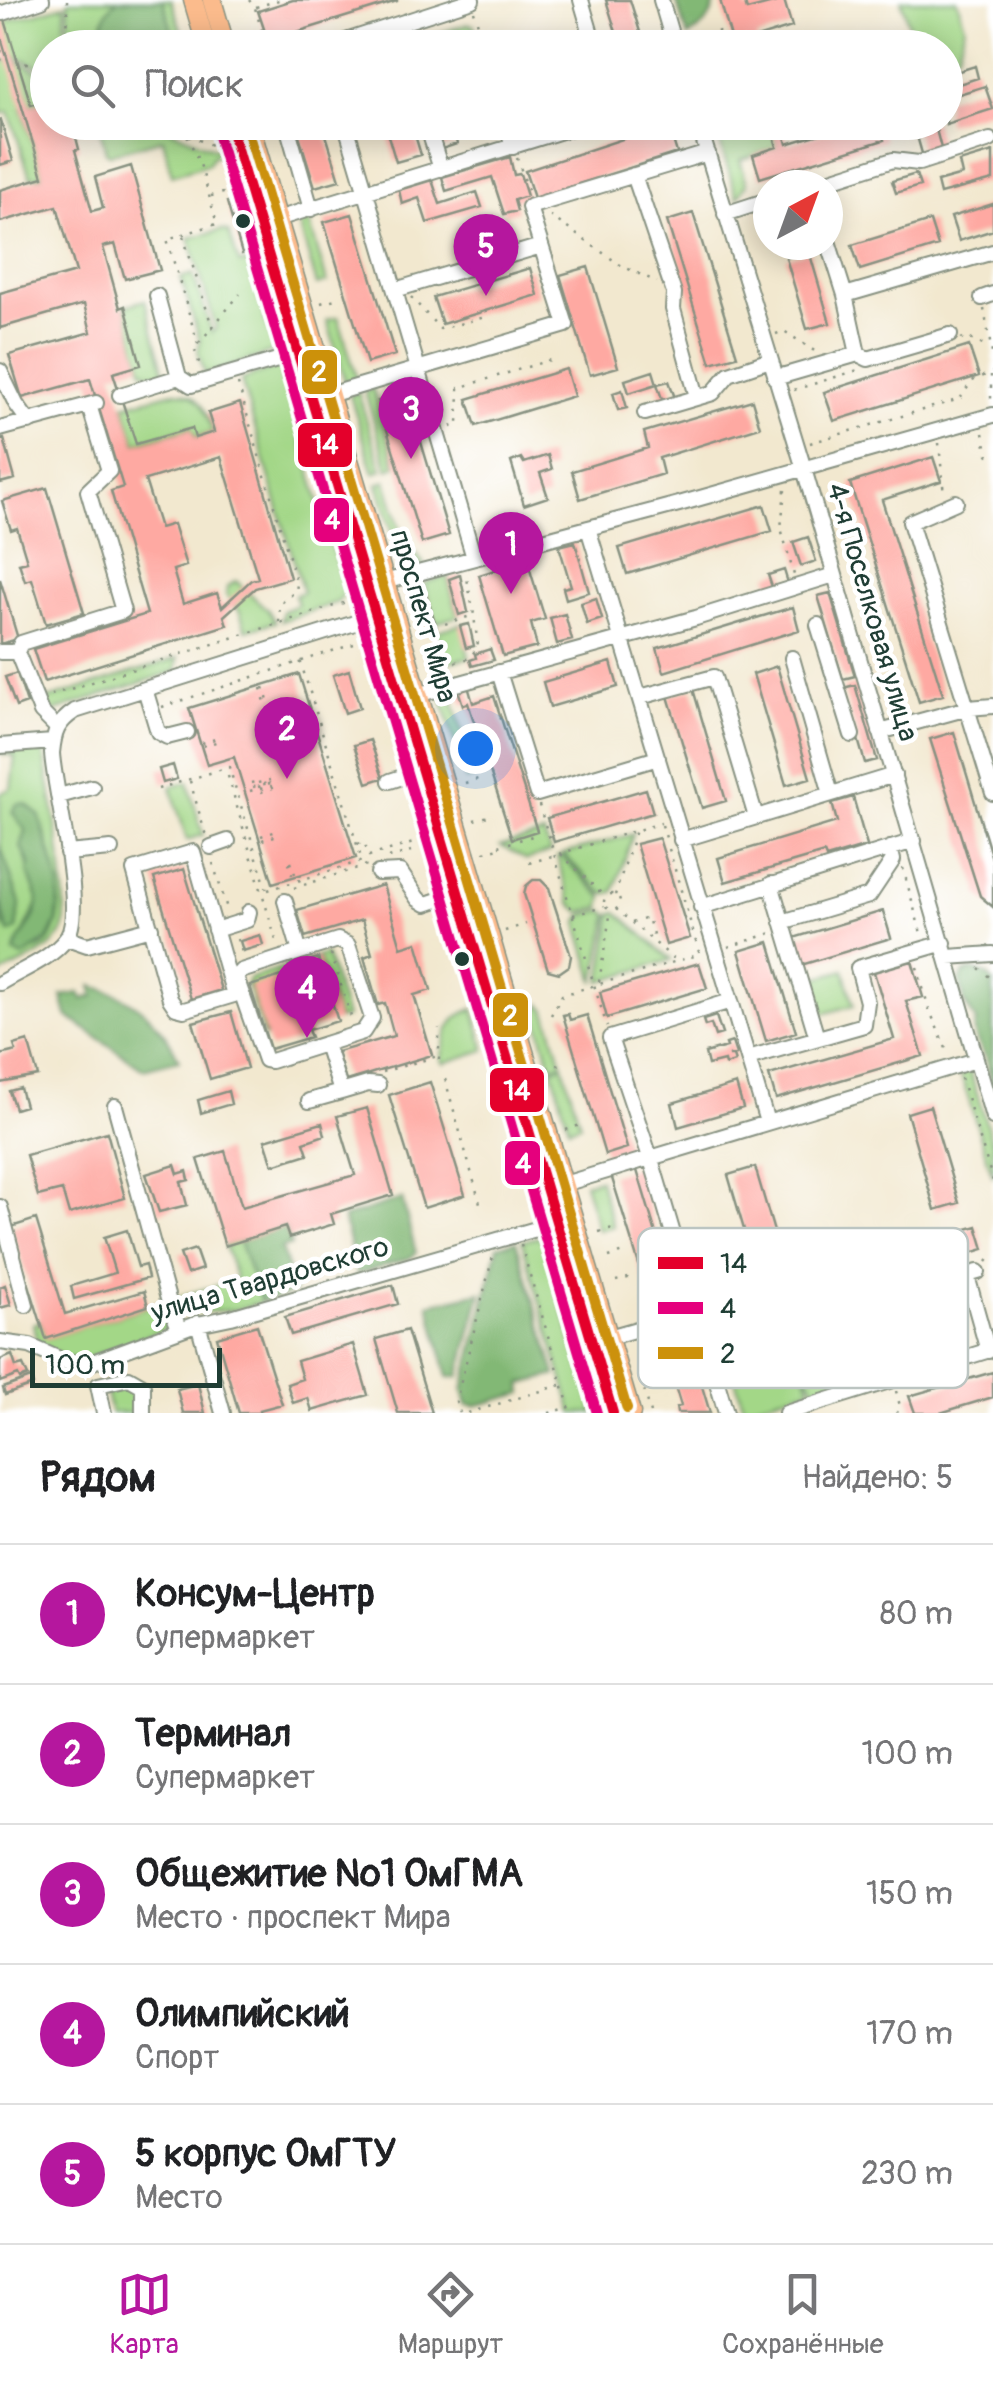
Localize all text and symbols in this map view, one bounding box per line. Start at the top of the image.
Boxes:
search box [30,30,963,140]
icon: search [65,58,120,113]
text: Поиск [145,61,244,109]
north arrow [753,170,843,260]
unlabelled marker [233,211,253,231]
pin: 5 [454,214,518,296]
line badge: 2 [300,348,339,396]
text: 2 [311,355,327,390]
pin: 3 [378,376,444,459]
line badge: 14 [296,421,354,469]
text: 14 [311,428,339,463]
street label: 4-я Поселковая улица [818,479,926,745]
line badge: 4 [312,496,351,544]
text: 4 [324,503,341,538]
pin: 1 [478,512,544,594]
street label: проспект Мира [382,526,464,706]
pin: 2 [254,696,320,779]
your location [450,723,501,774]
unlabelled marker [452,949,472,969]
pin: 4 [274,956,340,1038]
line badge: 2 [491,991,530,1039]
text: 2 [502,999,518,1034]
line badge: 14 [488,1066,546,1114]
text: 14 [503,1074,531,1109]
line badge: 4 [503,1139,542,1187]
text: 4 [515,1147,532,1182]
legend [638,1228,968,1388]
street label: улица Твардовского [146,1229,393,1331]
text: 14 [720,1247,747,1282]
text: 4 [720,1292,736,1327]
text: 2 [720,1337,736,1372]
scale bar [30,1343,222,1388]
text: 100 m [45,1348,125,1383]
text: Рядом [40,1452,156,1504]
text: Найдено: 5 [802,1458,953,1498]
text: Консум-Центр [135,1570,375,1618]
text: 1 [66,1594,79,1634]
text: 80 m [880,1594,953,1634]
text: Супермаркет [135,1618,315,1658]
text: Терминал [135,1710,291,1758]
text: 2 [64,1734,81,1774]
text: 100 m [861,1734,953,1774]
text: Супермаркет [135,1758,315,1798]
text: Общежитие №1 ОмГМА [135,1850,523,1898]
text: 3 [64,1874,81,1914]
text: 150 m [866,1874,953,1914]
text: Место · проспект Мира [135,1898,451,1938]
text: Олимпийский [135,1990,350,2038]
text: 4 [63,2014,82,2054]
text: 170 m [866,2014,953,2054]
text: Спорт [135,2038,219,2078]
text: 5 корпус ОмГТУ [135,2130,396,2178]
text: 5 [64,2154,81,2194]
text: 230 m [861,2154,953,2194]
text: Место [135,2178,223,2218]
tab: Карта [109,2267,179,2362]
tab: Маршрут [398,2267,503,2362]
tab: Сохранённые [722,2267,884,2362]

